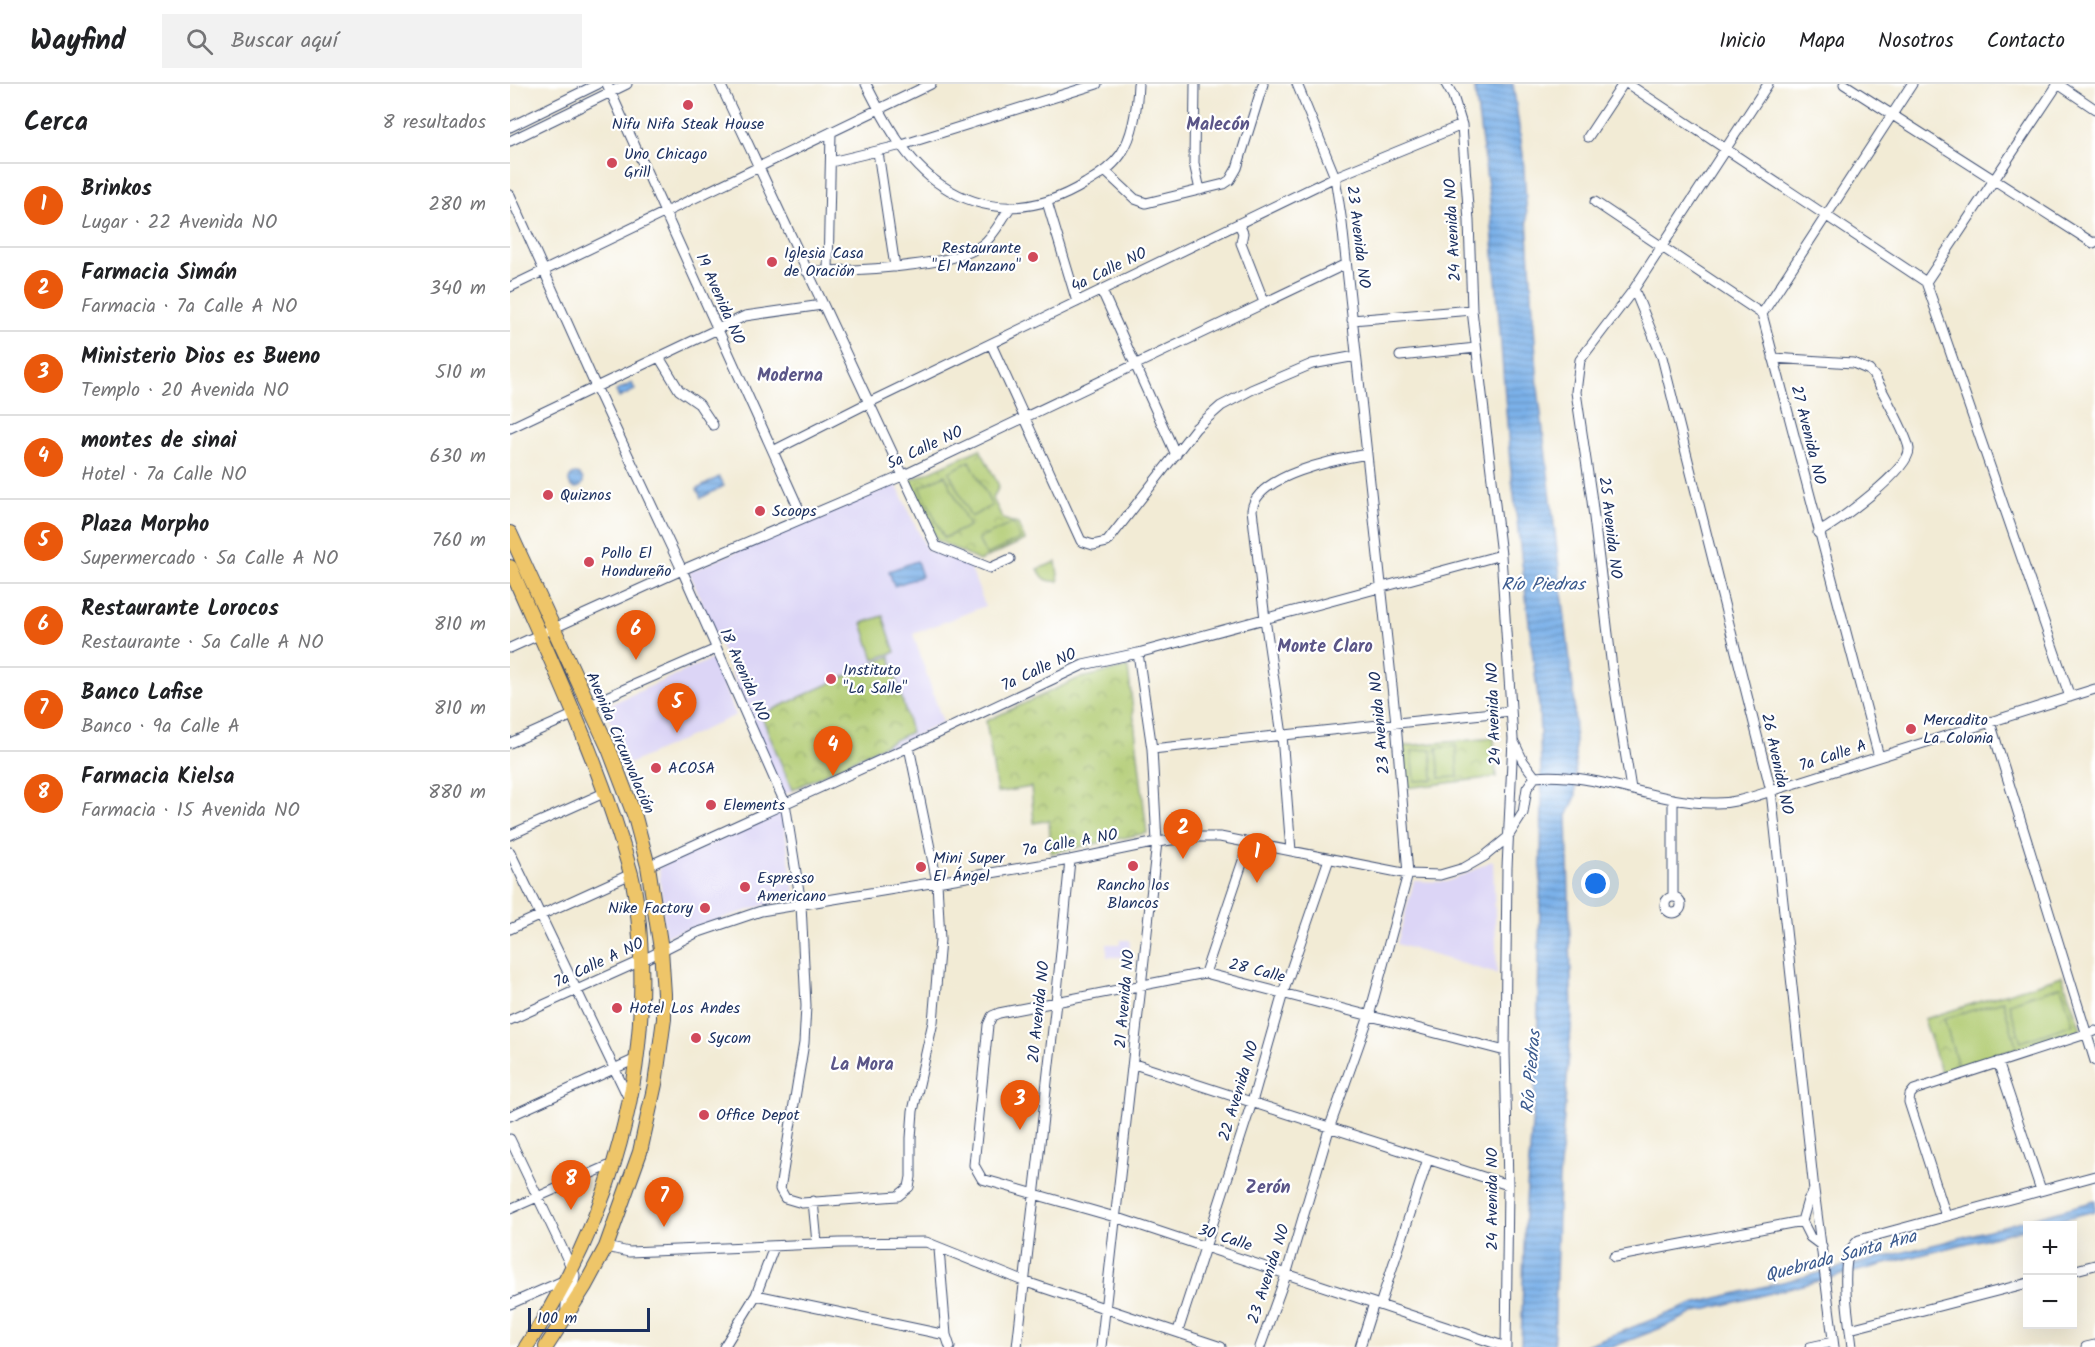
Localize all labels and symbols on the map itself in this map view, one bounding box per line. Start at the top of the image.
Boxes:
marker: Nifu Nifa Steak House [681,98,695,112]
district label: Malecón [1186,111,1250,140]
place label: Nifu Nifa Steak House [612,112,764,137]
place label: Uno Chicago Grill [624,142,707,185]
marker: Uno Chicago Grill [605,156,619,170]
street label: 24 Avenida NO [1438,178,1468,282]
street label: 23 Avenida NO [1339,184,1377,290]
place label: Restaurante "El Manzano" [932,236,1022,279]
place label: Iglesia Casa de Oración [784,241,864,284]
street label: 4a Calle NO [1067,241,1151,299]
street label: 19 Avenida NO [689,249,751,349]
marker: Restaurante "El Manzano" [1026,250,1040,264]
marker: Iglesia Casa de Oración [765,255,779,269]
district label: Moderna [757,362,823,391]
street label: 27 Avenida NO [1784,383,1832,488]
street label: 5a Calle NO [883,419,967,477]
street label: 25 Avenida NO [1591,475,1629,581]
place label: Quiznos [560,483,612,508]
marker: Quiznos [541,488,555,502]
place label: Scoops [772,499,817,524]
marker: Scoops [753,504,767,518]
place label: Pollo El Hondureño [601,541,671,584]
marker: Pollo El Hondureño [582,555,596,569]
water label: Río Piedras [1501,571,1587,600]
pin: 6 [616,610,656,660]
street label: 18 Avenida NO [712,624,776,726]
district label: Monte Claro [1277,633,1373,662]
street label: 7a Calle NO [997,642,1081,698]
place label: Instituto "La Salle" [843,658,908,701]
street label: 24 Avenida NO [1480,662,1508,766]
street label: Avenida Circunvalación [579,668,661,818]
street label: 23 Avenida NO [1363,670,1397,776]
marker: Instituto "La Salle" [824,672,838,686]
pin: 5 [658,684,696,733]
place label: Mercadito La Colonia [1923,708,1994,751]
street label: 26 Avenida NO [1754,711,1800,817]
marker: Mercadito La Colonia [1904,722,1918,736]
pin: 4 [814,726,852,776]
street label: 7a Calle A [1796,733,1870,779]
place label: ACOSA [668,756,716,781]
marker: ACOSA [649,761,663,775]
place label: Elements [723,793,785,818]
marker: Elements [704,798,718,812]
pin: 2 [1164,810,1202,859]
street label: 7a Calle A NO [1020,822,1120,864]
pin: 1 [1238,834,1276,883]
place label: Mini Super El Ángel [933,846,1006,889]
marker: Rancho los Blancos [1126,859,1140,873]
marker: Mini Super El Ángel [914,860,928,874]
place label: Espresso Americano [757,866,826,909]
your location [1581,869,1610,898]
place label: Rancho los Blancos [1097,873,1170,916]
marker: Espresso Americano [738,880,752,894]
place label: Nike Factory [608,896,693,921]
marker: Nike Factory [698,901,712,915]
street label: 7a Calle A NO [550,931,648,995]
street label: 21 Avenida NO [1108,948,1142,1050]
street label: 28 Calle [1226,952,1288,990]
street label: 20 Avenida NO [1021,960,1057,1064]
place label: Hotel Los Andes [629,996,740,1021]
marker: Hotel Los Andes [610,1001,624,1015]
place label: Sycom [708,1026,751,1051]
water label: Río Piedras [1514,1027,1550,1115]
marker: Sycom [689,1031,703,1045]
street label: 22 Avenida NO [1212,1038,1266,1144]
district label: La Mora [830,1051,894,1080]
pin: 3 [1000,1080,1040,1130]
place label: Office Depot [716,1103,800,1128]
marker: Office Depot [697,1108,711,1122]
street label: 24 Avenida NO [1480,1147,1505,1251]
pin: 8 [552,1160,590,1210]
district label: Zerón [1245,1174,1291,1203]
pin: 7 [644,1178,684,1227]
street label: 30 Calle [1195,1218,1255,1258]
street label: 23 Avenida NO [1241,1221,1297,1327]
water label: Quebrada Santa Ana [1762,1222,1922,1291]
scale bar [528,1305,650,1332]

